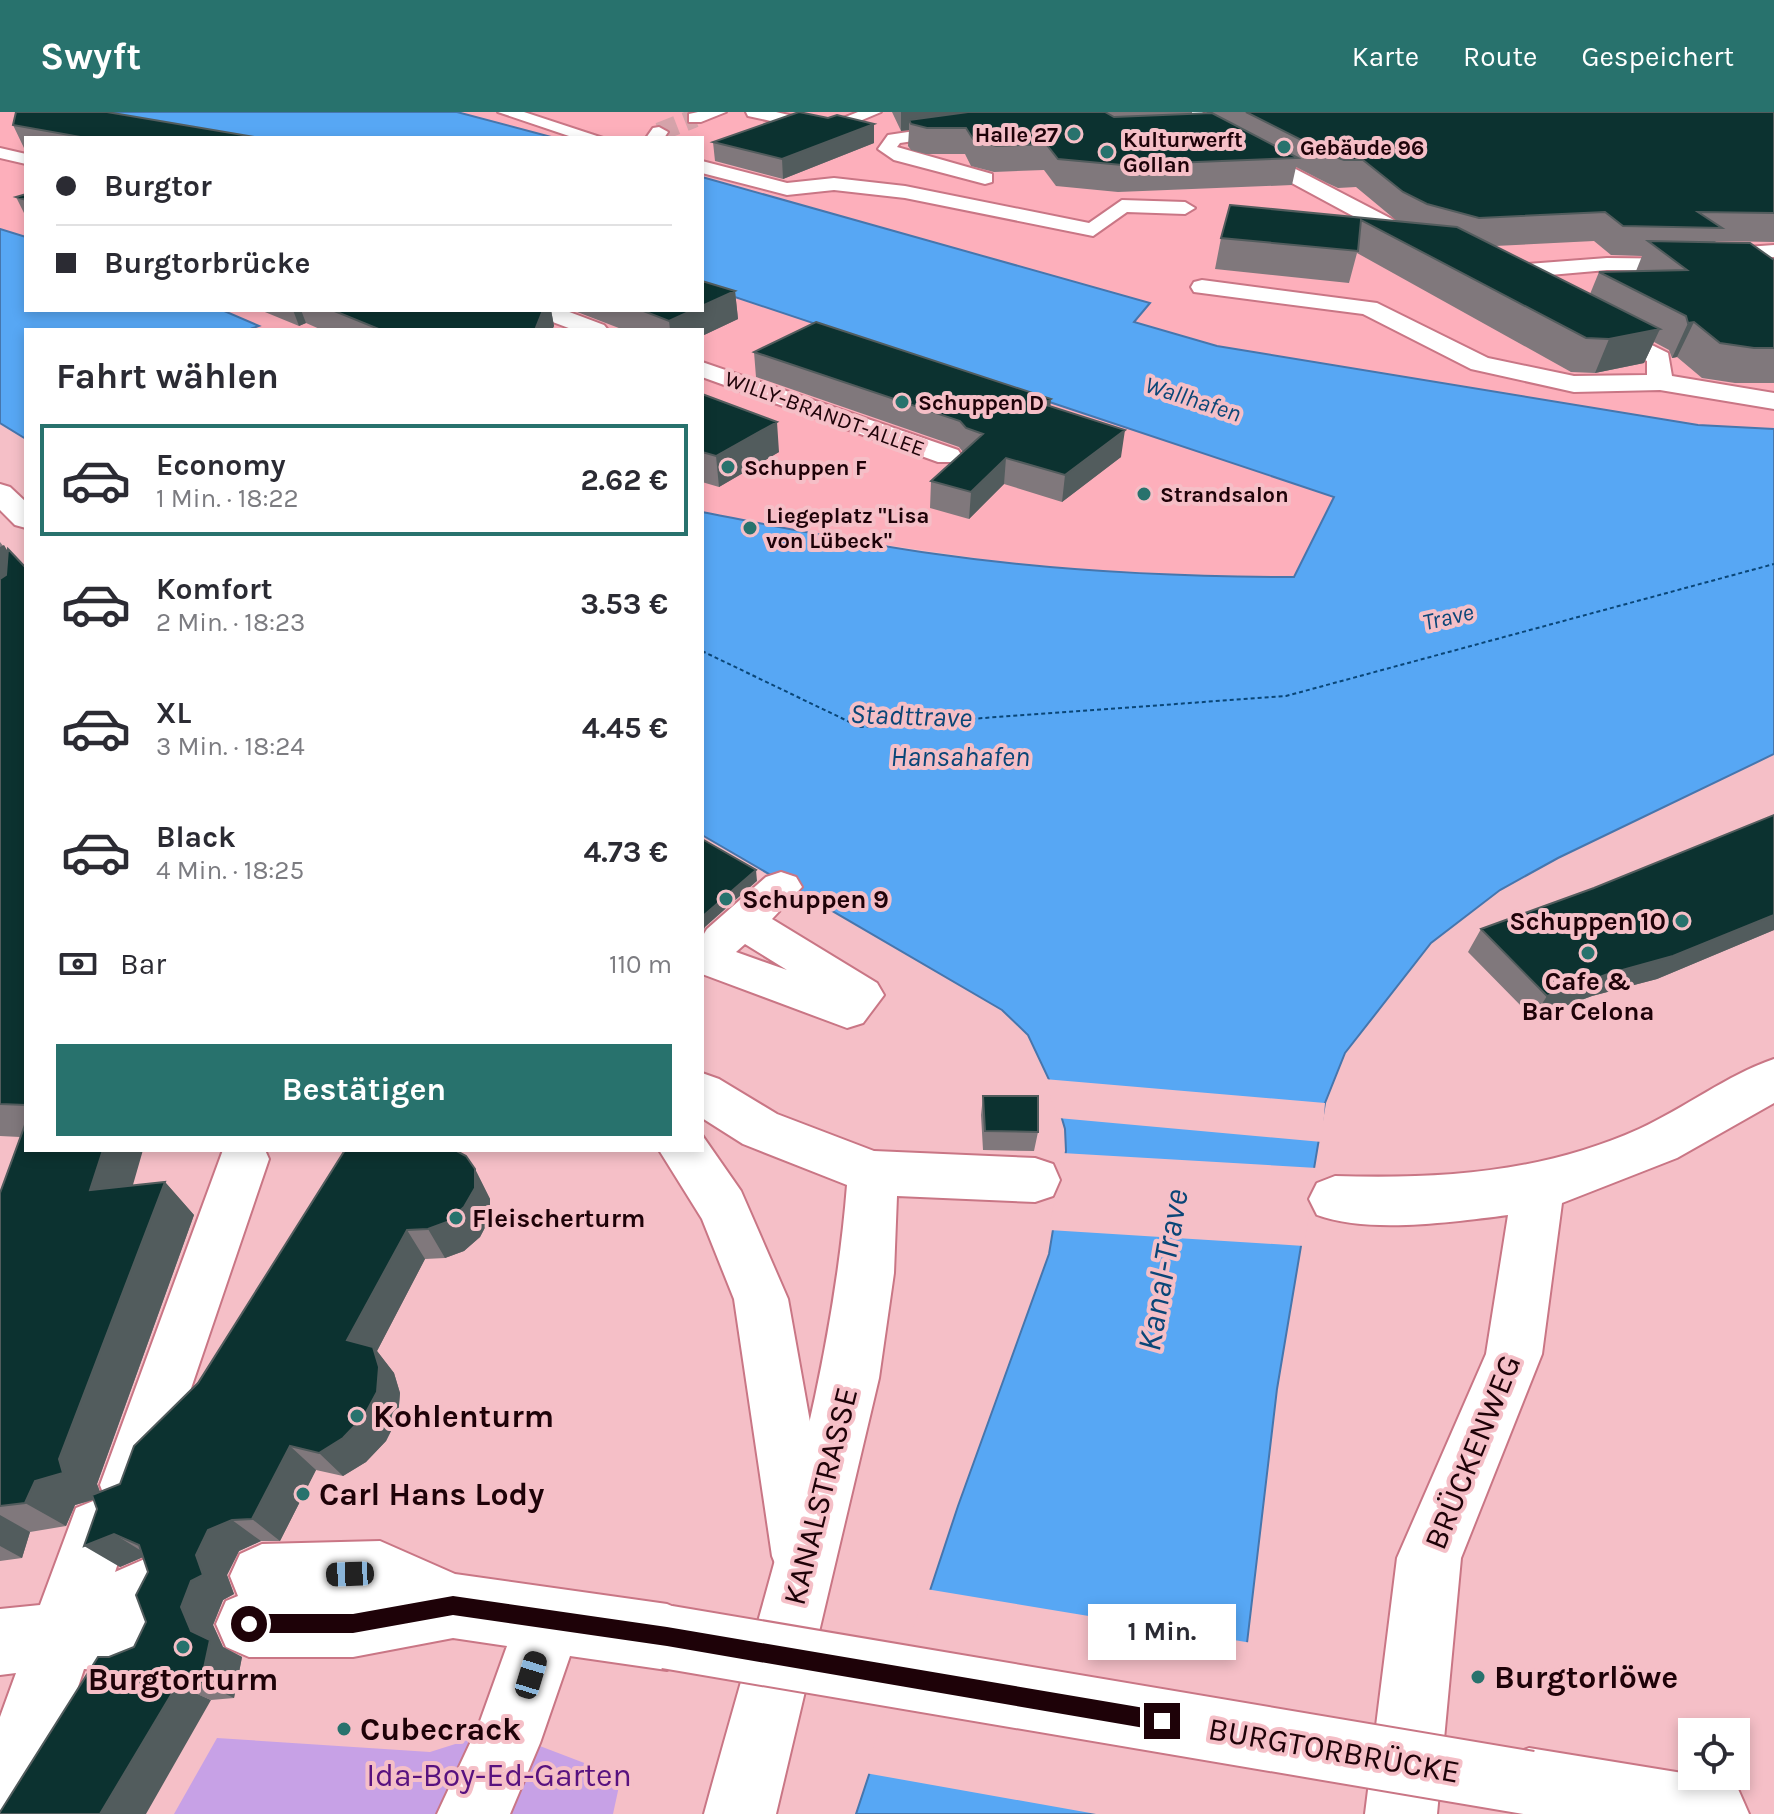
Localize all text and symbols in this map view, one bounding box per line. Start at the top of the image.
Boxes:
text: Swyft [40,34,141,79]
text: Karte [1352,40,1419,73]
text: Route [1463,40,1537,73]
text: Gespeichert [1581,40,1734,73]
place label: Halle 27 [975,122,1058,148]
marker: Halle 27 [1065,125,1083,143]
place label: Kulturwerft Gollan [1123,127,1243,178]
place label: Gebäude 96 [1300,135,1424,161]
marker: Gebäude 96 [1275,138,1293,156]
marker: Kulturwerft Gollan [1098,143,1116,161]
text: Burgtor [104,168,212,204]
text: Burgtorbrücke [104,245,310,281]
text: Fahrt wählen [56,355,279,397]
street label: WILLY-BRANDT-ALLEE [721,366,928,462]
water label: Wallhafen [1141,370,1245,428]
place label: Schuppen D [918,390,1044,416]
marker: Schuppen D [893,393,911,411]
icon: car [60,444,132,516]
text: Economy [156,447,286,483]
place label: Schuppen F [744,455,867,481]
marker: Schuppen F [719,458,737,476]
text: 2.62 € [580,462,668,498]
place label: Strandsalon [1160,482,1289,508]
text: 1 Min. · 18:22 [156,483,299,514]
marker: Strandsalon [1135,485,1153,503]
place label: Liegeplatz "Lisa von Lübeck" [766,503,929,554]
marker: Liegeplatz "Lisa von Lübeck" [741,519,759,537]
icon: car [60,568,132,640]
text: Komfort [156,571,273,607]
text: 3.53 € [580,586,668,622]
water label: Trave [1420,598,1476,636]
text: 2 Min. · 18:23 [156,607,305,638]
icon: car [60,692,132,764]
text: XL [156,695,191,731]
water label: Stadttrave [849,697,973,734]
text: 4.45 € [582,710,668,746]
text: 3 Min. · 18:24 [156,731,305,762]
water label: Hansahafen [890,740,1030,773]
icon: car [60,816,132,888]
text: Black [156,819,236,855]
text: 4.73 € [584,834,668,870]
text: 4 Min. · 18:25 [156,855,304,886]
place label: Schuppen 9 [742,884,889,915]
marker: Schuppen 9 [717,890,735,908]
place label: Schuppen 10 [1509,906,1666,937]
marker: Schuppen 10 [1673,912,1691,930]
icon: cash [56,942,100,986]
marker: Cafe & Bar Celona [1579,944,1597,962]
text: Bar [120,946,166,982]
text: 110 m [609,949,672,980]
place label: Cafe & Bar Celona [1521,966,1655,1027]
button: Bestätigen [56,1044,672,1136]
water label: Kanal-Trave [1129,1186,1197,1354]
place label: Fleischerturm [472,1203,646,1234]
marker: Fleischerturm [447,1209,465,1227]
street label: BRÜCKENWEG [1417,1350,1528,1555]
street label: KANALSTRASSE [776,1383,865,1609]
place label: Kohlenturm [373,1398,554,1435]
marker: Kohlenturm [348,1407,366,1425]
place label: Carl Hans Lody [319,1476,544,1513]
marker: Carl Hans Lody [294,1485,312,1503]
car [326,1561,374,1587]
callout: 1 Min. [1088,1605,1236,1661]
route start [231,1606,267,1642]
text: 1 Min. [1128,1616,1196,1647]
marker: Burgtorturm [174,1638,192,1656]
car [513,1649,549,1701]
place label: Burgtorlöwe [1494,1659,1678,1696]
place label: Burgtorturm [88,1661,278,1698]
marker: Burgtorlöwe [1469,1668,1487,1686]
route end [1144,1703,1180,1739]
street label: BURGTORBRÜCKE [1205,1710,1463,1791]
place label: Cubecrack [360,1711,521,1748]
map controls [1678,1718,1750,1790]
button: locate [1678,1718,1750,1790]
marker: Cubecrack [335,1720,353,1738]
park label: Ida-Boy-Ed-Garten [366,1757,632,1794]

